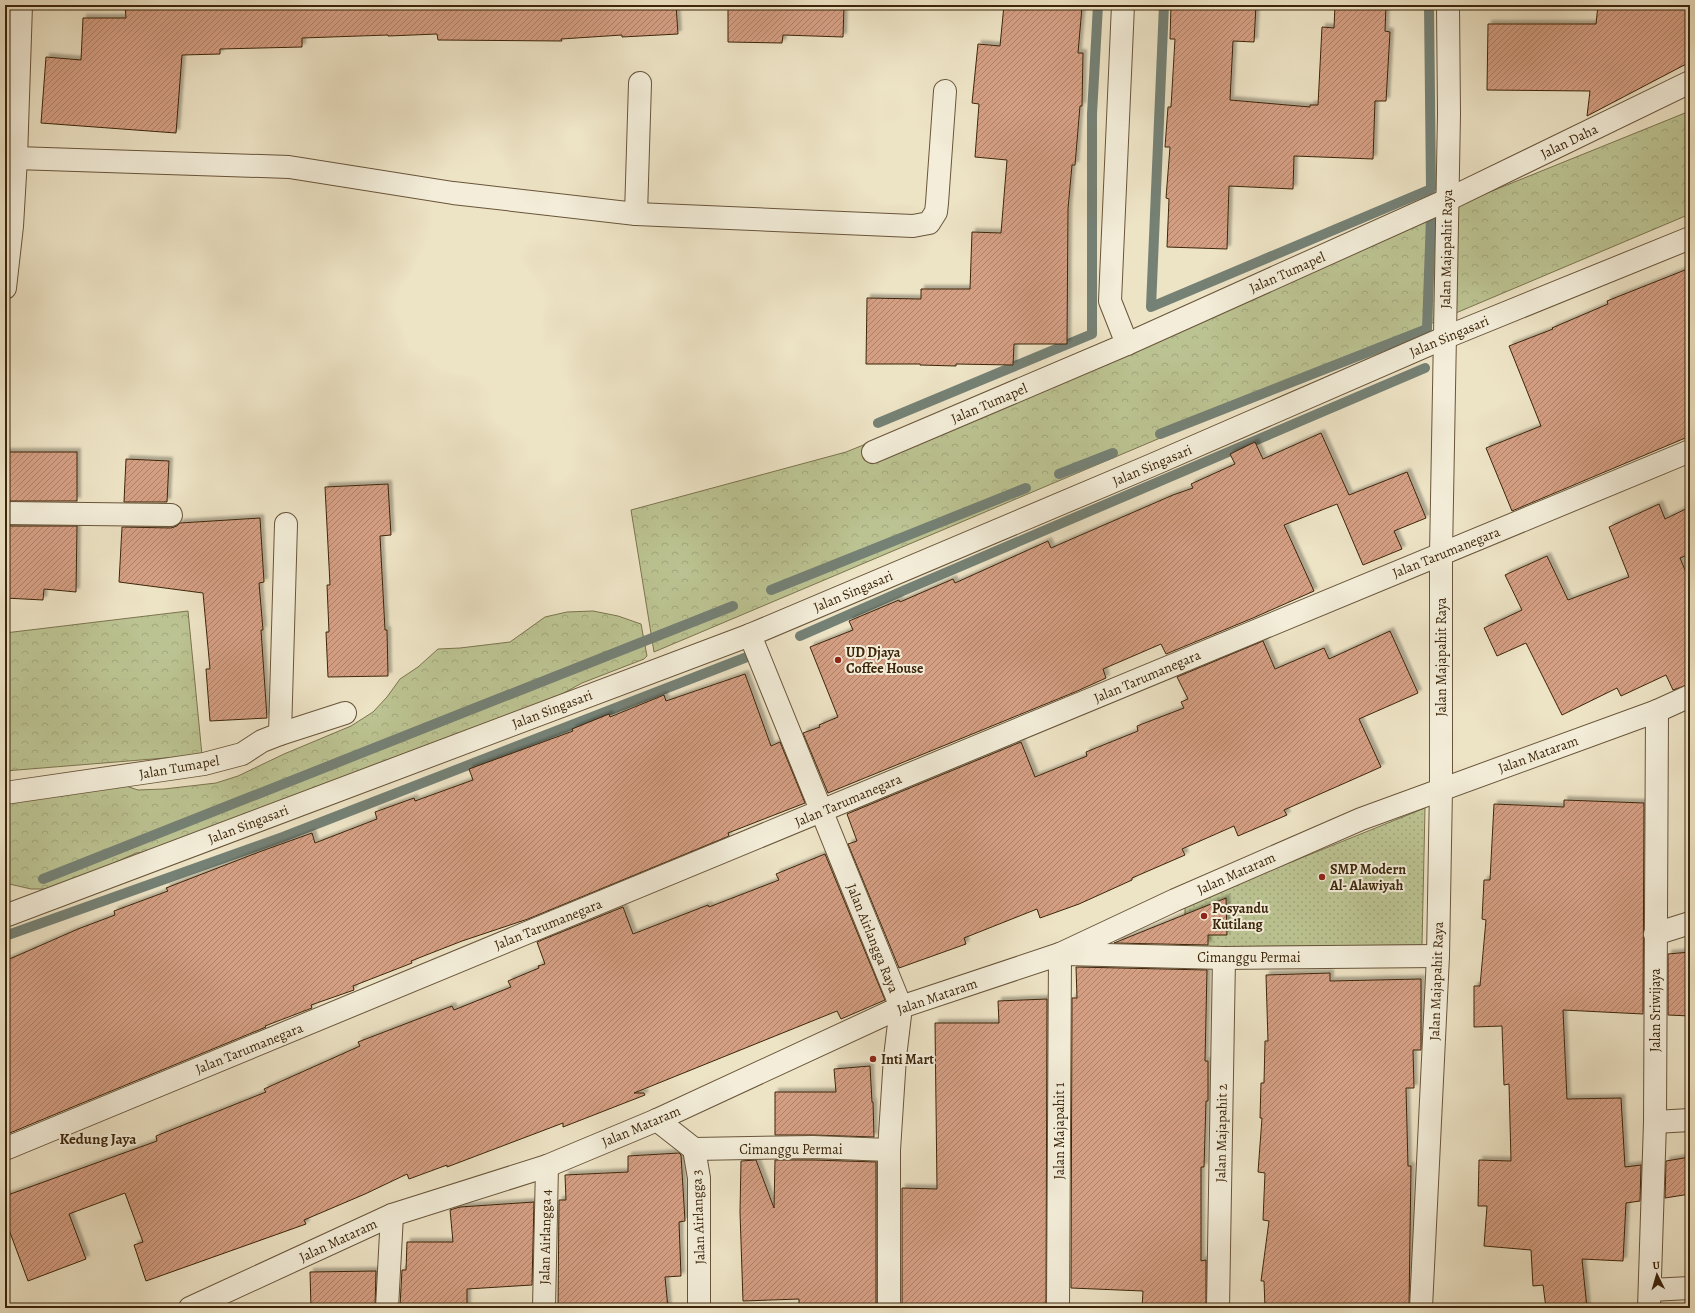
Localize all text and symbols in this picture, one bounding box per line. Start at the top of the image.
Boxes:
street label: Jalan Daha [1537,119,1601,163]
street label: Jalan Majapahit Raya [1436,189,1457,309]
street label: Jalan Tumapel [1246,247,1329,298]
street label: Jalan Singasari [1406,311,1492,362]
street label: Jalan Tumapel [948,379,1031,428]
street label: Jalan Singasari [1109,440,1195,491]
street label: Jalan Tarumanegara [1390,522,1503,583]
street label: Jalan Singasari [810,566,896,617]
street label: Jalan Majapahit Raya [1432,597,1451,717]
place label: UD Djaya Coffee House [846,643,924,678]
street label: Jalan Tarumanegara [1091,645,1204,708]
marker: UD Djaya Coffee House [833,655,843,665]
street label: Jalan Singasari [509,685,595,734]
street label: Jalan Mataram [1496,731,1581,778]
street label: Jalan Tumapel [137,751,221,784]
street label: Jalan Tarumanegara [792,769,905,832]
street label: Jalan Singasari [205,800,291,849]
street label: Jalan Mataram [1194,848,1279,899]
place label: SMP Modern Al- Alawiyah [1329,860,1406,895]
marker: SMP Modern Al- Alawiyah [1317,872,1327,882]
street label: Jalan Airlangga Raya [842,881,903,996]
street label: Jalan Tarumanegara [492,894,605,955]
place label: Posyandu Kutilang [1212,899,1269,934]
marker: Posyandu Kutilang [1199,911,1209,921]
street label: Jalan Majapahit Raya [1425,921,1448,1041]
street label: Cimanggu Permai [1197,948,1301,967]
street label: Jalan Sriwijaya [1646,968,1665,1052]
street label: Jalan Mataram [894,974,980,1019]
street label: Jalan Tarumanegara [193,1018,306,1079]
place label: Inti Mart [881,1050,934,1069]
marker: Inti Mart [868,1054,878,1064]
street label: Jalan Majapahit 1 [1050,1082,1069,1179]
street label: Jalan Majapahit 2 [1211,1083,1232,1183]
street label: Jalan Mataram [599,1101,684,1152]
district label: Kedung Jaya [60,1129,137,1149]
street label: Cimanggu Permai [739,1140,843,1159]
street label: Jalan Airlangga 3 [687,1169,710,1265]
street label: Jalan Airlangga 4 [535,1189,556,1285]
street label: Jalan Mataram [296,1214,381,1267]
north arrow [1637,1255,1677,1295]
text: U [1652,1258,1661,1273]

